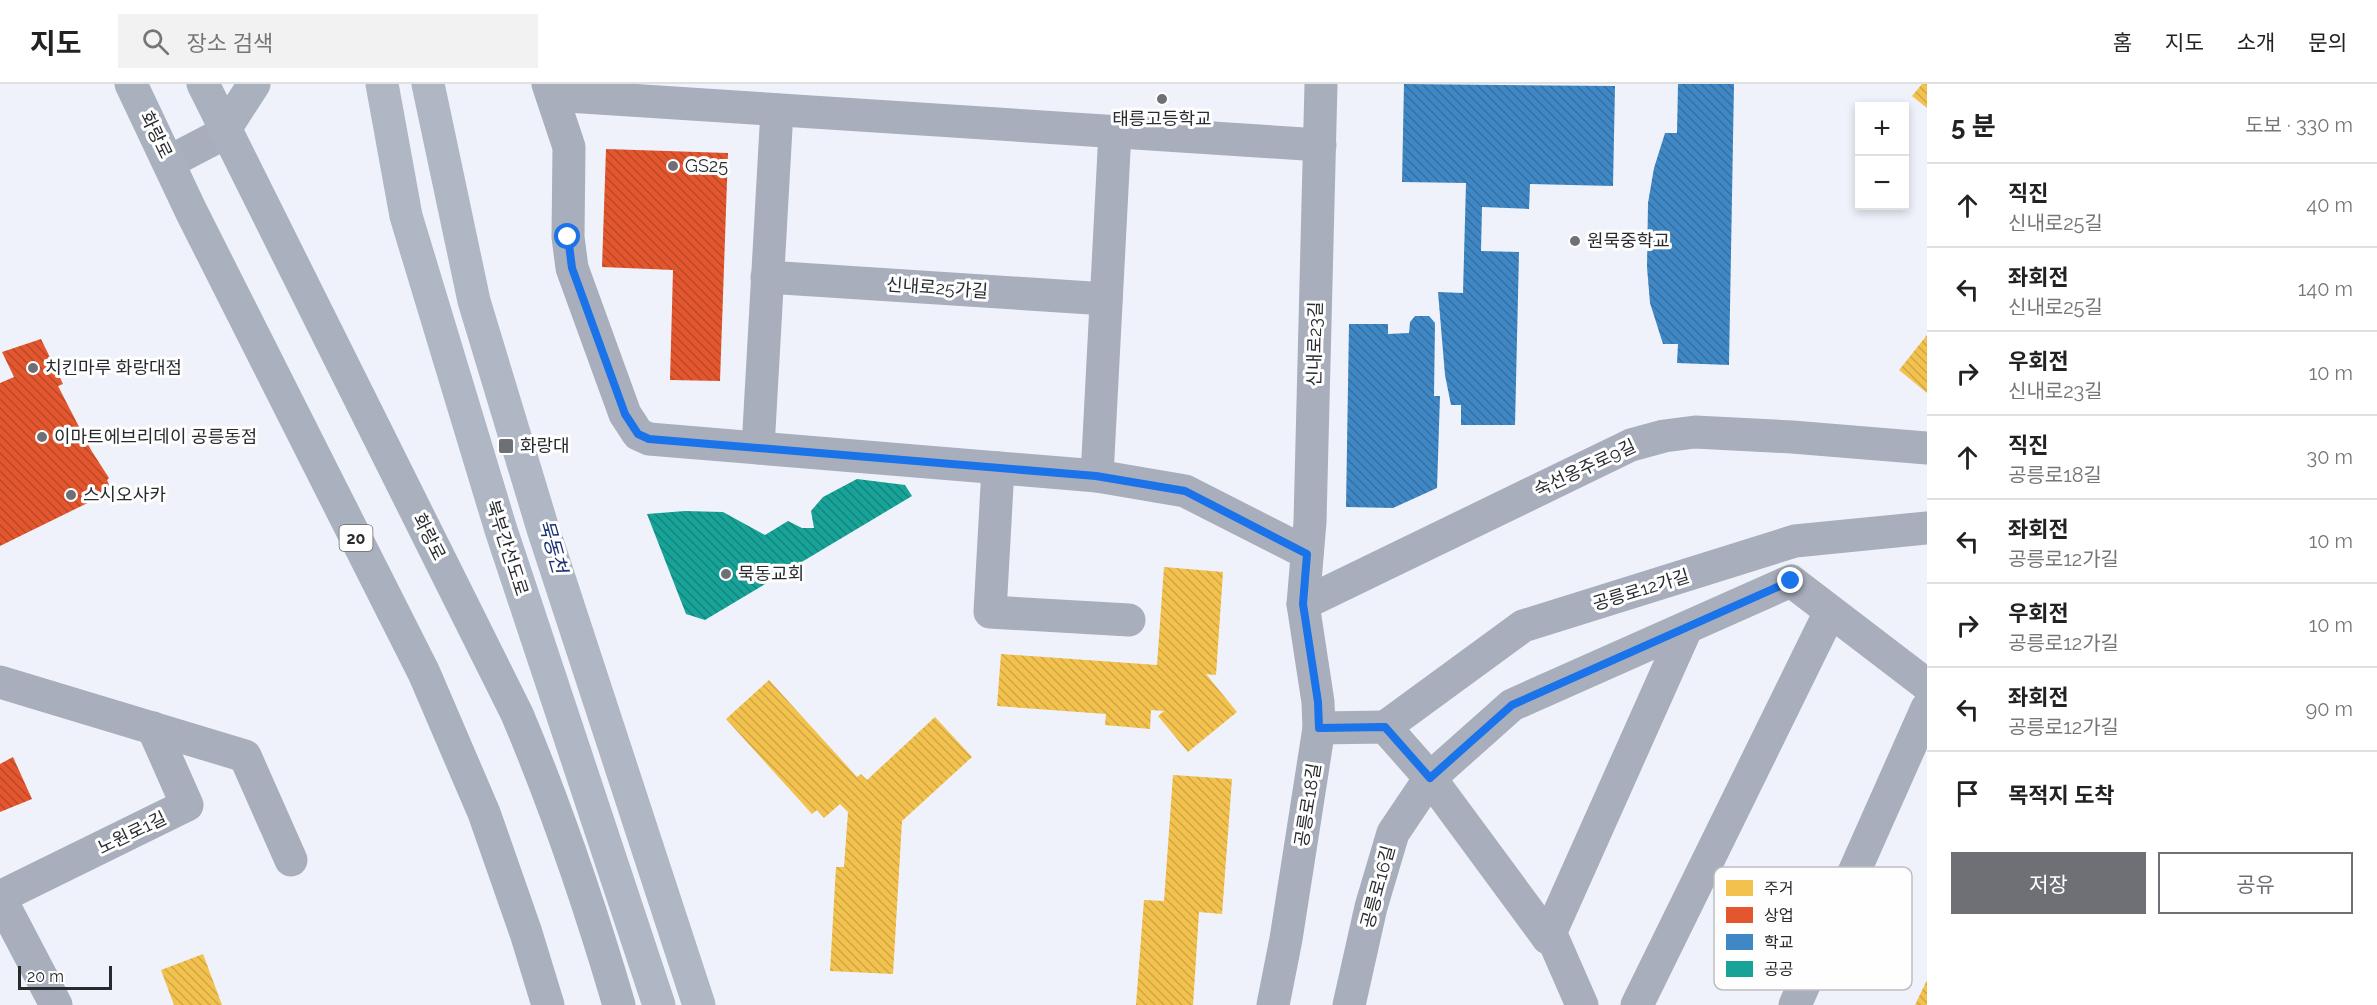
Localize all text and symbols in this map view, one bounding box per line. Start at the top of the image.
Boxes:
search box [118,14,538,68]
icon: search [139,25,172,58]
text: 지도 [30,27,82,60]
text: 장소 검색 [187,30,273,56]
text: 홈 [2113,30,2132,55]
text: 지도 [2165,30,2204,55]
text: 소개 [2237,30,2275,55]
text: 문의 [2308,30,2347,55]
marker: 태릉고등학교 [1155,92,1169,106]
map controls [1855,102,1909,210]
button: + [1855,102,1909,156]
street label: 화랑로 [136,108,177,162]
place label: 태릉고등학교 [1112,108,1212,129]
text: 5 분 [1951,111,1996,141]
text: 도보 · 330 m [2245,113,2353,137]
place label: GS25 [685,155,728,176]
button: − [1855,156,1909,210]
marker: GS25 [666,159,680,173]
text: 직진 [2008,180,2048,206]
icon: ahead [1951,189,1984,222]
text: 40 m [2306,193,2353,217]
text: 신내로25길 [2008,211,2103,235]
route start [554,223,580,249]
place label: 원묵중학교 [1587,230,1670,251]
marker: 원묵중학교 [1568,234,1582,248]
text: 좌회전 [2008,264,2069,290]
street label: 신내로25가길 [885,273,989,302]
icon: left [1951,273,1984,306]
text: 140 m [2298,277,2353,301]
text: 신내로25길 [2008,295,2103,319]
street label: 신내로23길 [1303,301,1326,387]
text: 우회전 [2008,348,2069,374]
place label: 치킨마루 화랑대점 [45,357,182,378]
icon: right [1951,357,1984,390]
marker: 치킨마루 화랑대점 [26,361,40,375]
text: 10 m [2309,361,2353,385]
text: 신내로23길 [2008,379,2103,403]
place label: 이마트에브리데이 공릉동점 [54,426,257,447]
marker: 이마트에브리데이 공릉동점 [35,430,49,444]
text: 직진 [2008,432,2048,458]
place label: 화랑대 [520,435,570,456]
street label: 숙선옹주로9길 [1531,435,1639,500]
marker: 화랑대 [497,437,515,455]
icon: ahead [1951,441,1984,474]
text: 30 m [2307,445,2353,469]
text: 공릉로18길 [2008,463,2102,487]
place label: 스시오사카 [83,484,166,505]
marker: 스시오사카 [64,488,78,502]
street label: 북부간선도로 [482,497,533,598]
street label: 화랑로 [409,510,450,564]
water label: 묵동천 [534,516,573,578]
text: 좌회전 [2008,516,2069,542]
road number: 20 [340,525,372,551]
icon: left [1951,525,1984,558]
text: 10 m [2309,529,2353,553]
text: 공릉로12가길 [2008,547,2119,571]
place label: 묵동교회 [738,563,804,584]
street label: 공릉로12가길 [1590,565,1692,614]
marker: 묵동교회 [719,567,733,581]
route end [1777,567,1803,593]
text: 우회전 [2008,600,2069,626]
icon: right [1951,609,1984,642]
text: 10 m [2309,613,2353,637]
text: 공릉로12가길 [2008,631,2119,655]
text: 좌회전 [2008,684,2069,710]
icon: left [1951,693,1984,726]
text: 90 m [2306,697,2353,721]
text: 공릉로12가길 [2008,715,2119,739]
street label: 공릉로18길 [1291,761,1324,848]
icon: arrive [1951,777,1984,810]
text: 목적지 도착 [2008,782,2114,808]
street label: 노원로1길 [94,807,170,858]
street label: 공릉로16길 [1356,843,1399,931]
button: 저장 [1951,852,2146,914]
button: 공유 [2158,852,2353,914]
legend [1714,867,1912,990]
text: 주거 [1764,879,1793,898]
text: 상업 [1764,906,1793,925]
text: 학교 [1764,933,1793,952]
text: 공공 [1764,960,1793,979]
scale bar [18,963,112,990]
text: 20 m [27,967,64,986]

